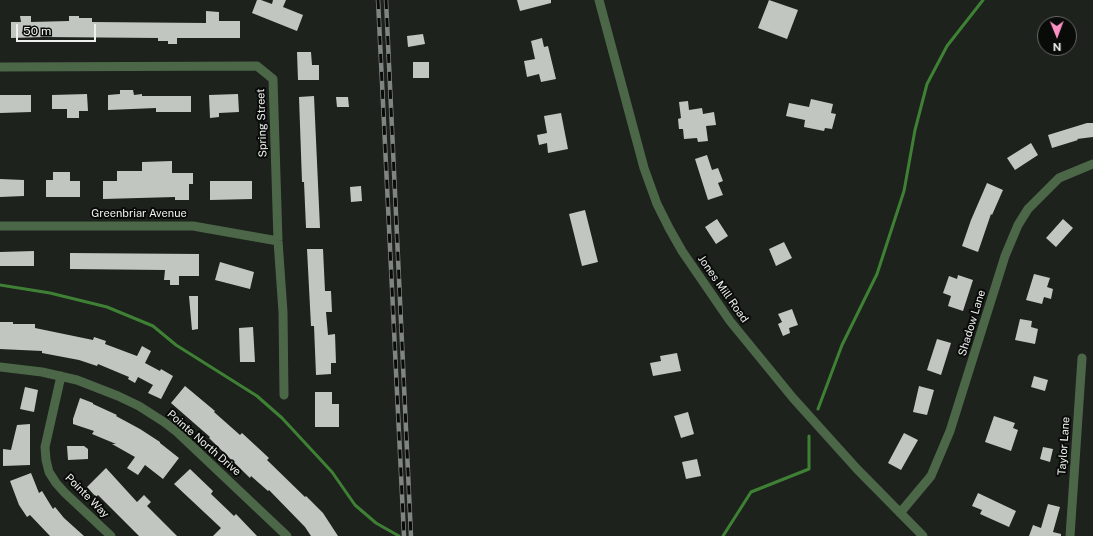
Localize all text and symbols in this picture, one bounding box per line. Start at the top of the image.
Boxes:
scale bar [18,16,98,42]
north arrow [1037,16,1077,56]
text: 50 m [23,24,51,38]
text: N [1053,41,1062,53]
street label: Spring Street [254,88,270,158]
street label: Greenbriar Avenue [91,207,187,221]
street label: Jones Mill Road [695,253,751,325]
street label: Shadow Lane [956,288,988,358]
street label: Pointe North Drive [164,407,244,479]
street label: Taylor Lane [1055,416,1073,476]
street label: Pointe Way [62,471,112,521]

